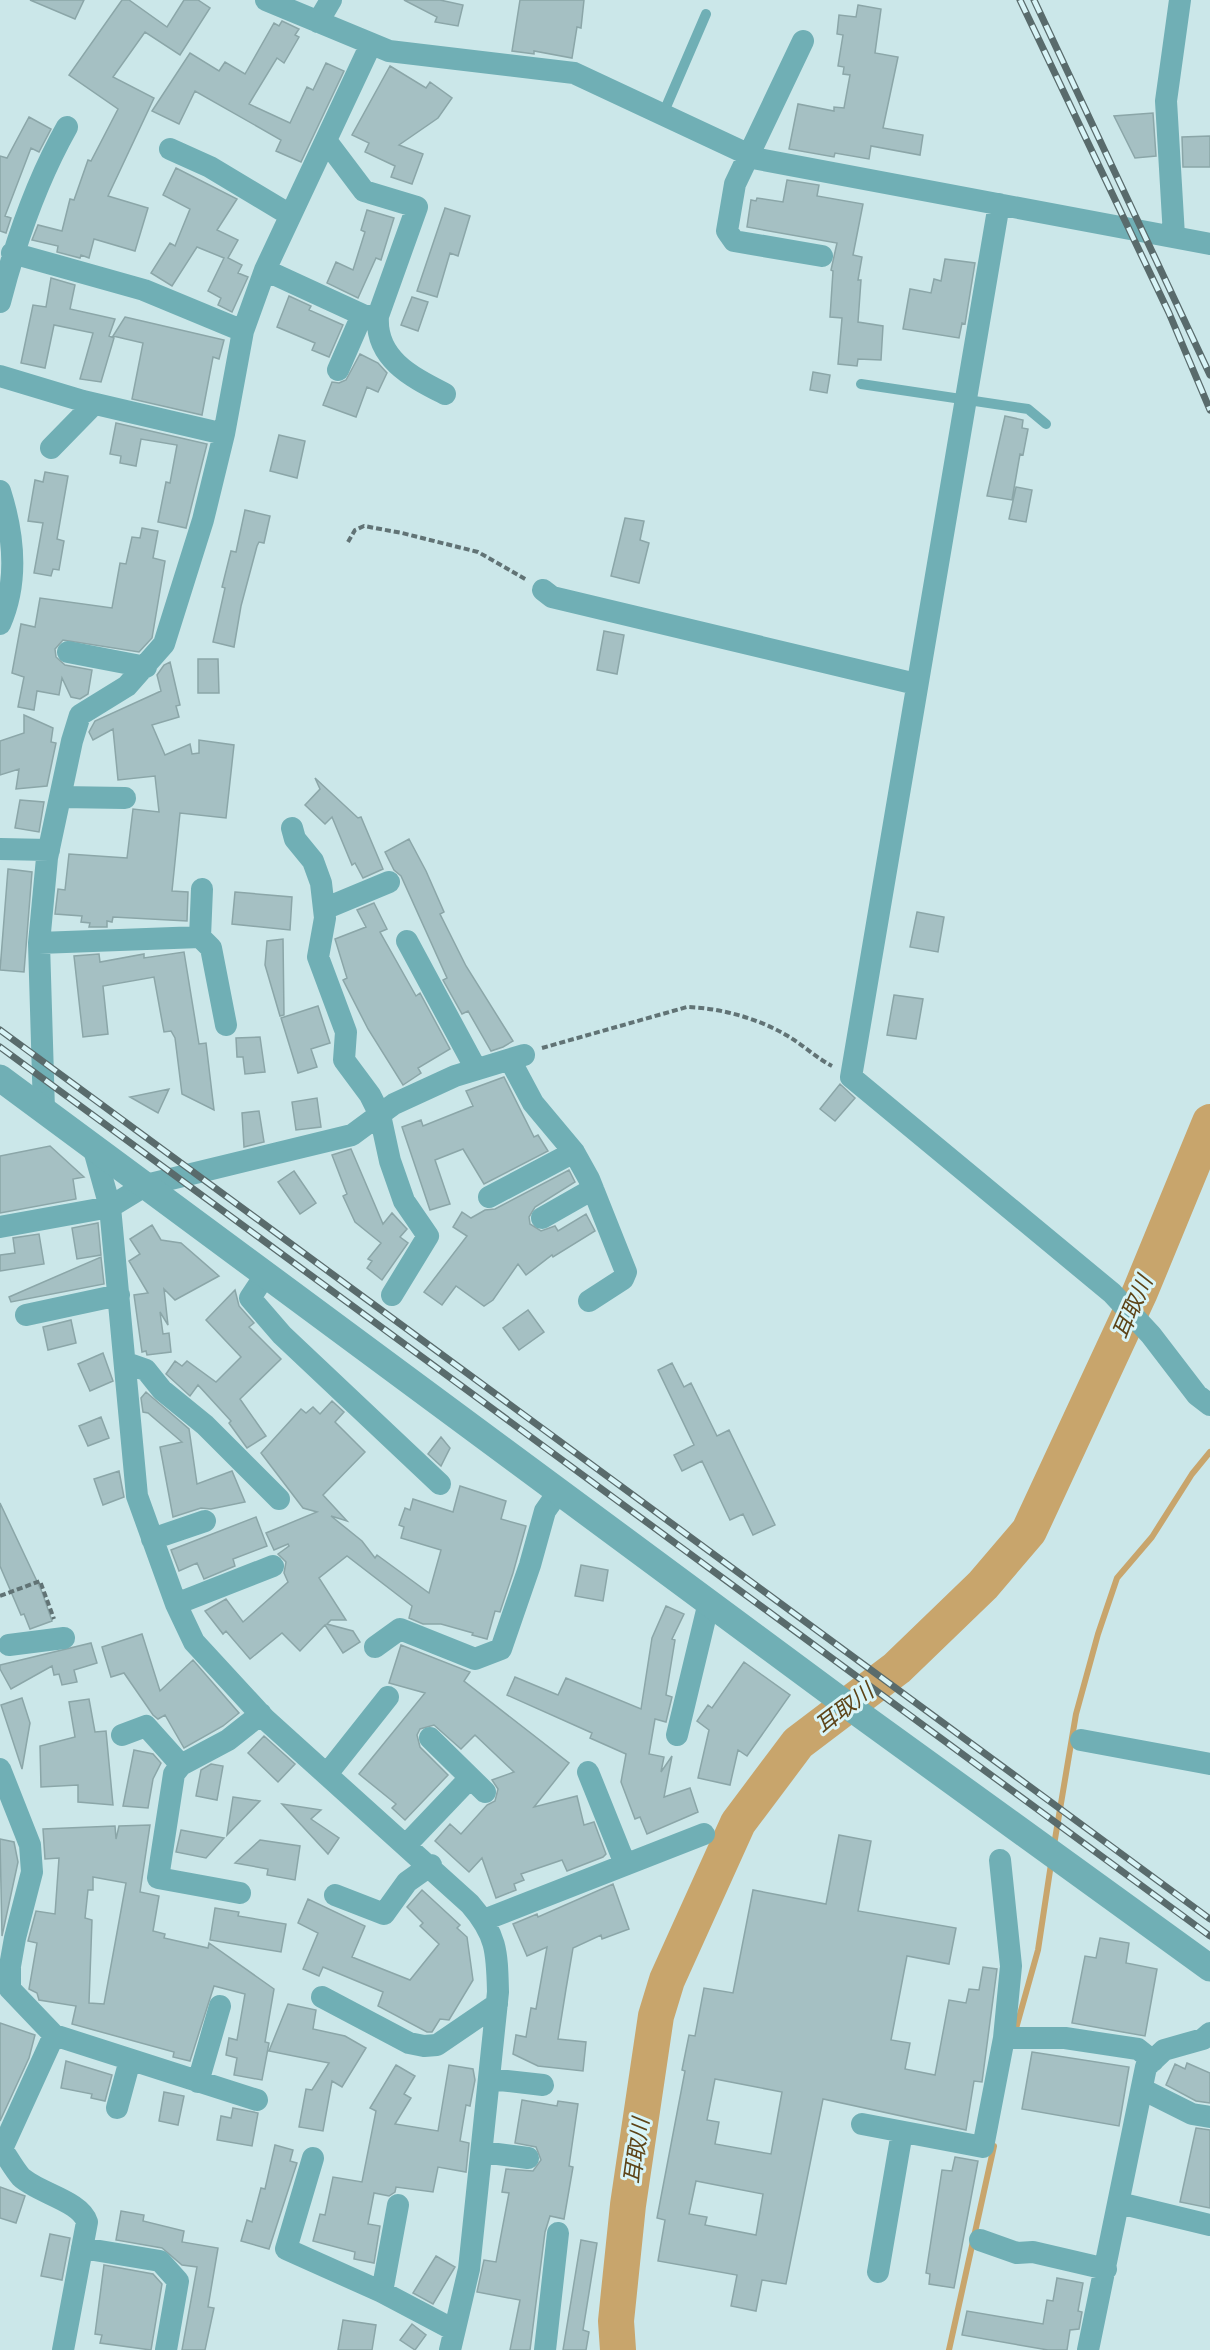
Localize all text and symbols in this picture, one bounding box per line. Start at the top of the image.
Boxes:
water label: 耳取川 [1106,1269,1157,1342]
water label: 耳取川 [809,1676,879,1737]
water label: 耳取川 [618,2114,653,2185]

